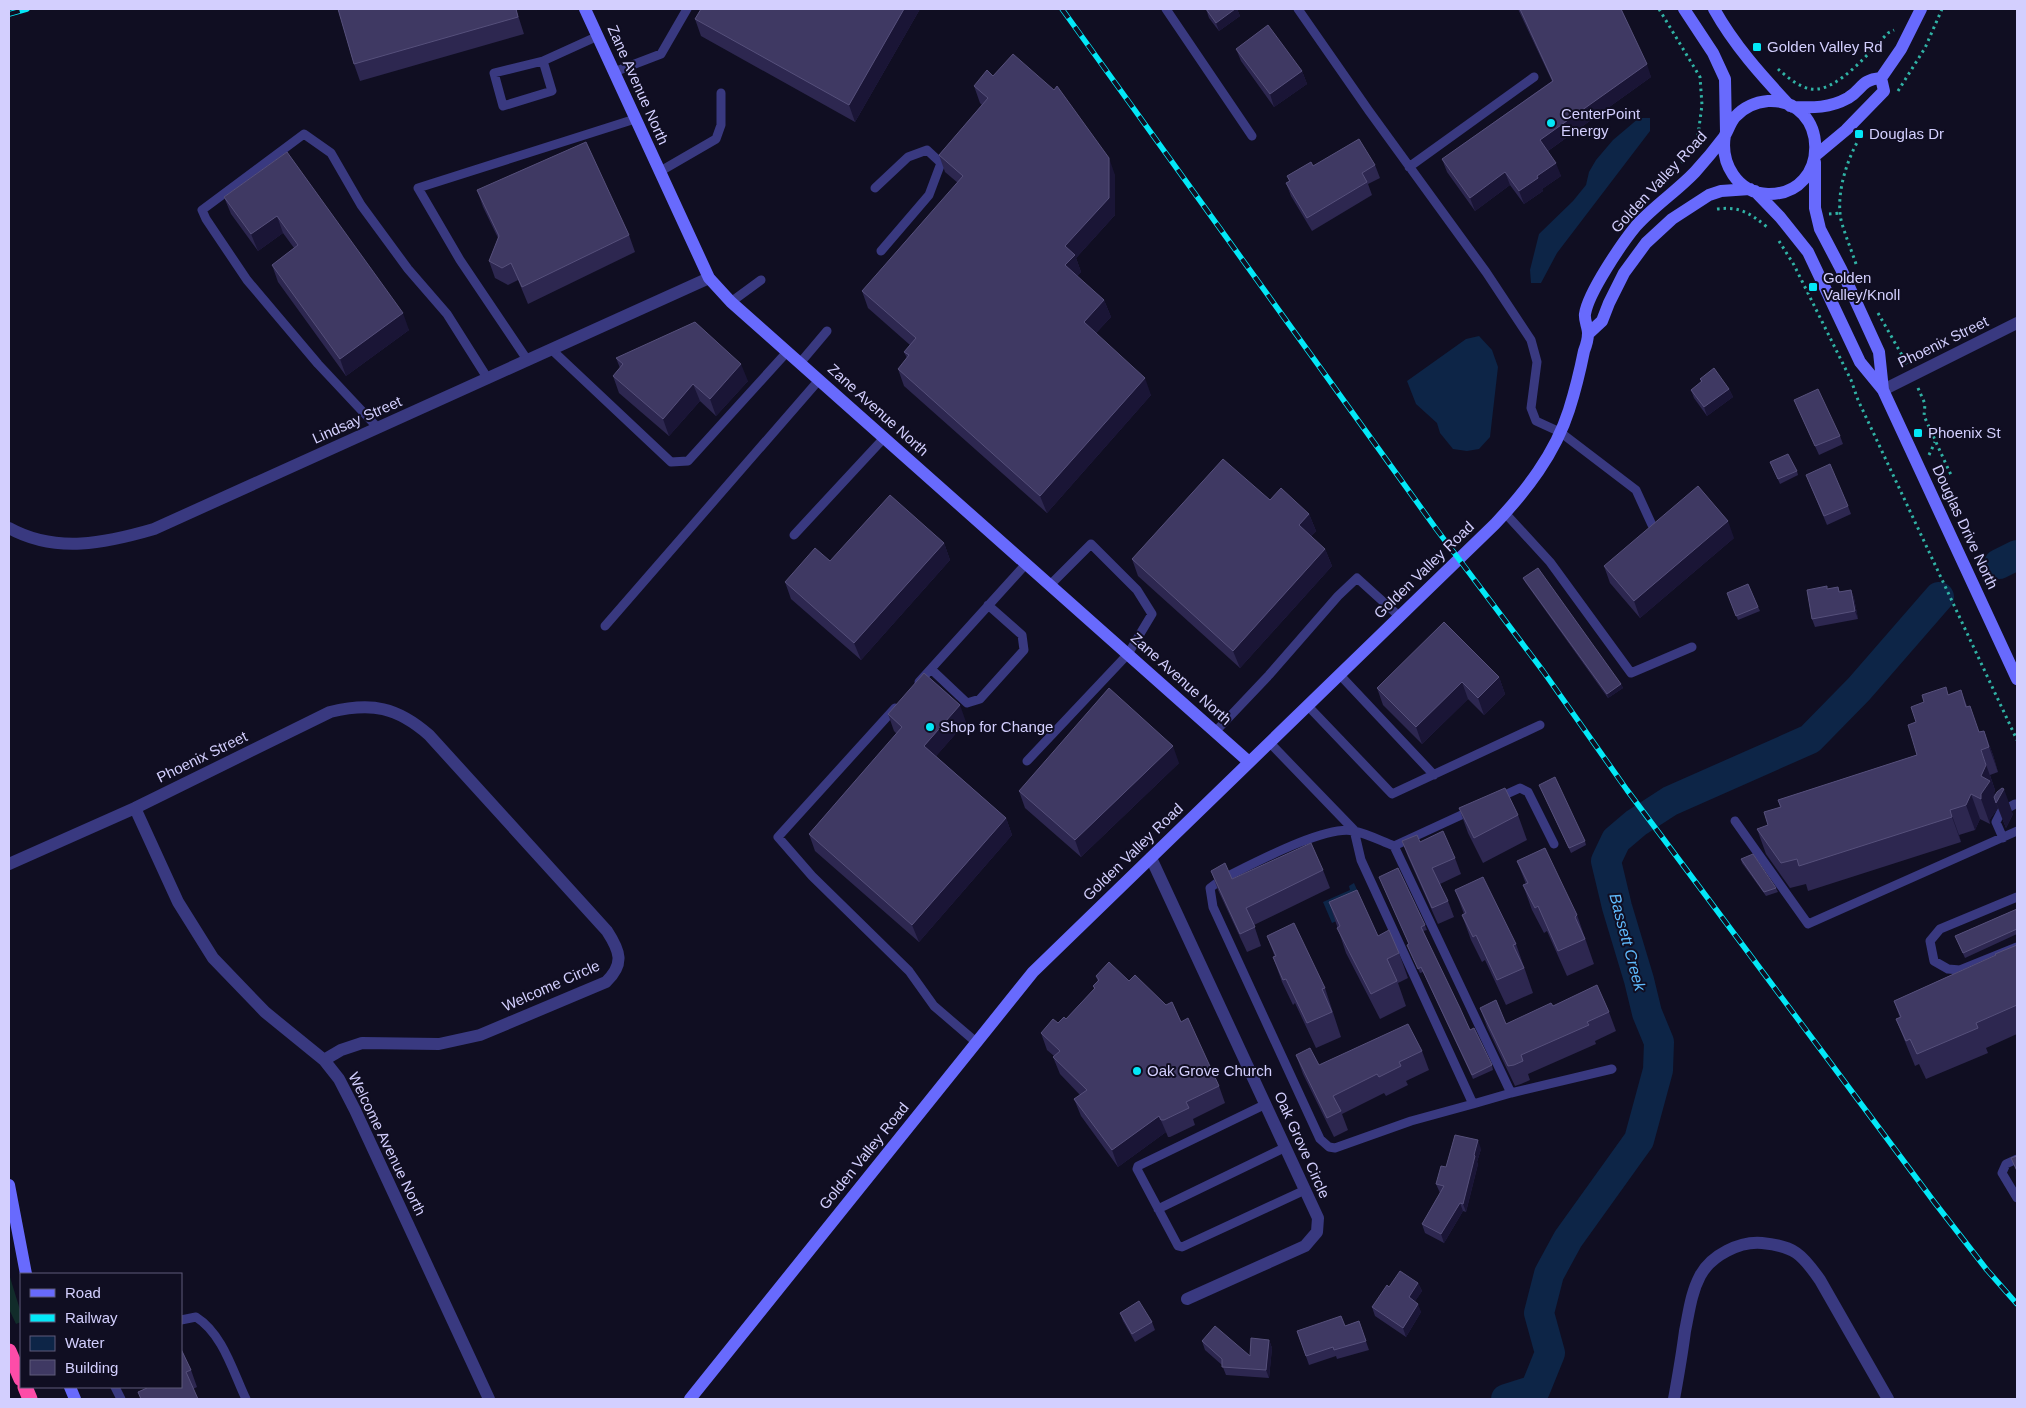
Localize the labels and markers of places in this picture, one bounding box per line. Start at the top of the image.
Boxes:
place label: Golden Valley Rd [1767,38,1883,55]
marker: Golden Valley Rd [1751,41,1763,53]
place label: CenterPoint Energy [1561,105,1641,139]
marker: CenterPoint Energy [1545,117,1557,129]
place label: Douglas Dr [1869,125,1944,142]
marker: Douglas Dr [1853,128,1865,140]
place label: Golden Valley/Knoll [1823,269,1900,303]
marker: Golden Valley/Knoll [1807,281,1819,293]
place label: Phoenix St [1928,424,2001,441]
marker: Phoenix St [1912,427,1924,439]
place label: Shop for Change [940,718,1053,735]
marker: Shop for Change [924,721,936,733]
place label: Oak Grove Church [1147,1062,1272,1079]
marker: Oak Grove Church [1131,1065,1143,1077]

